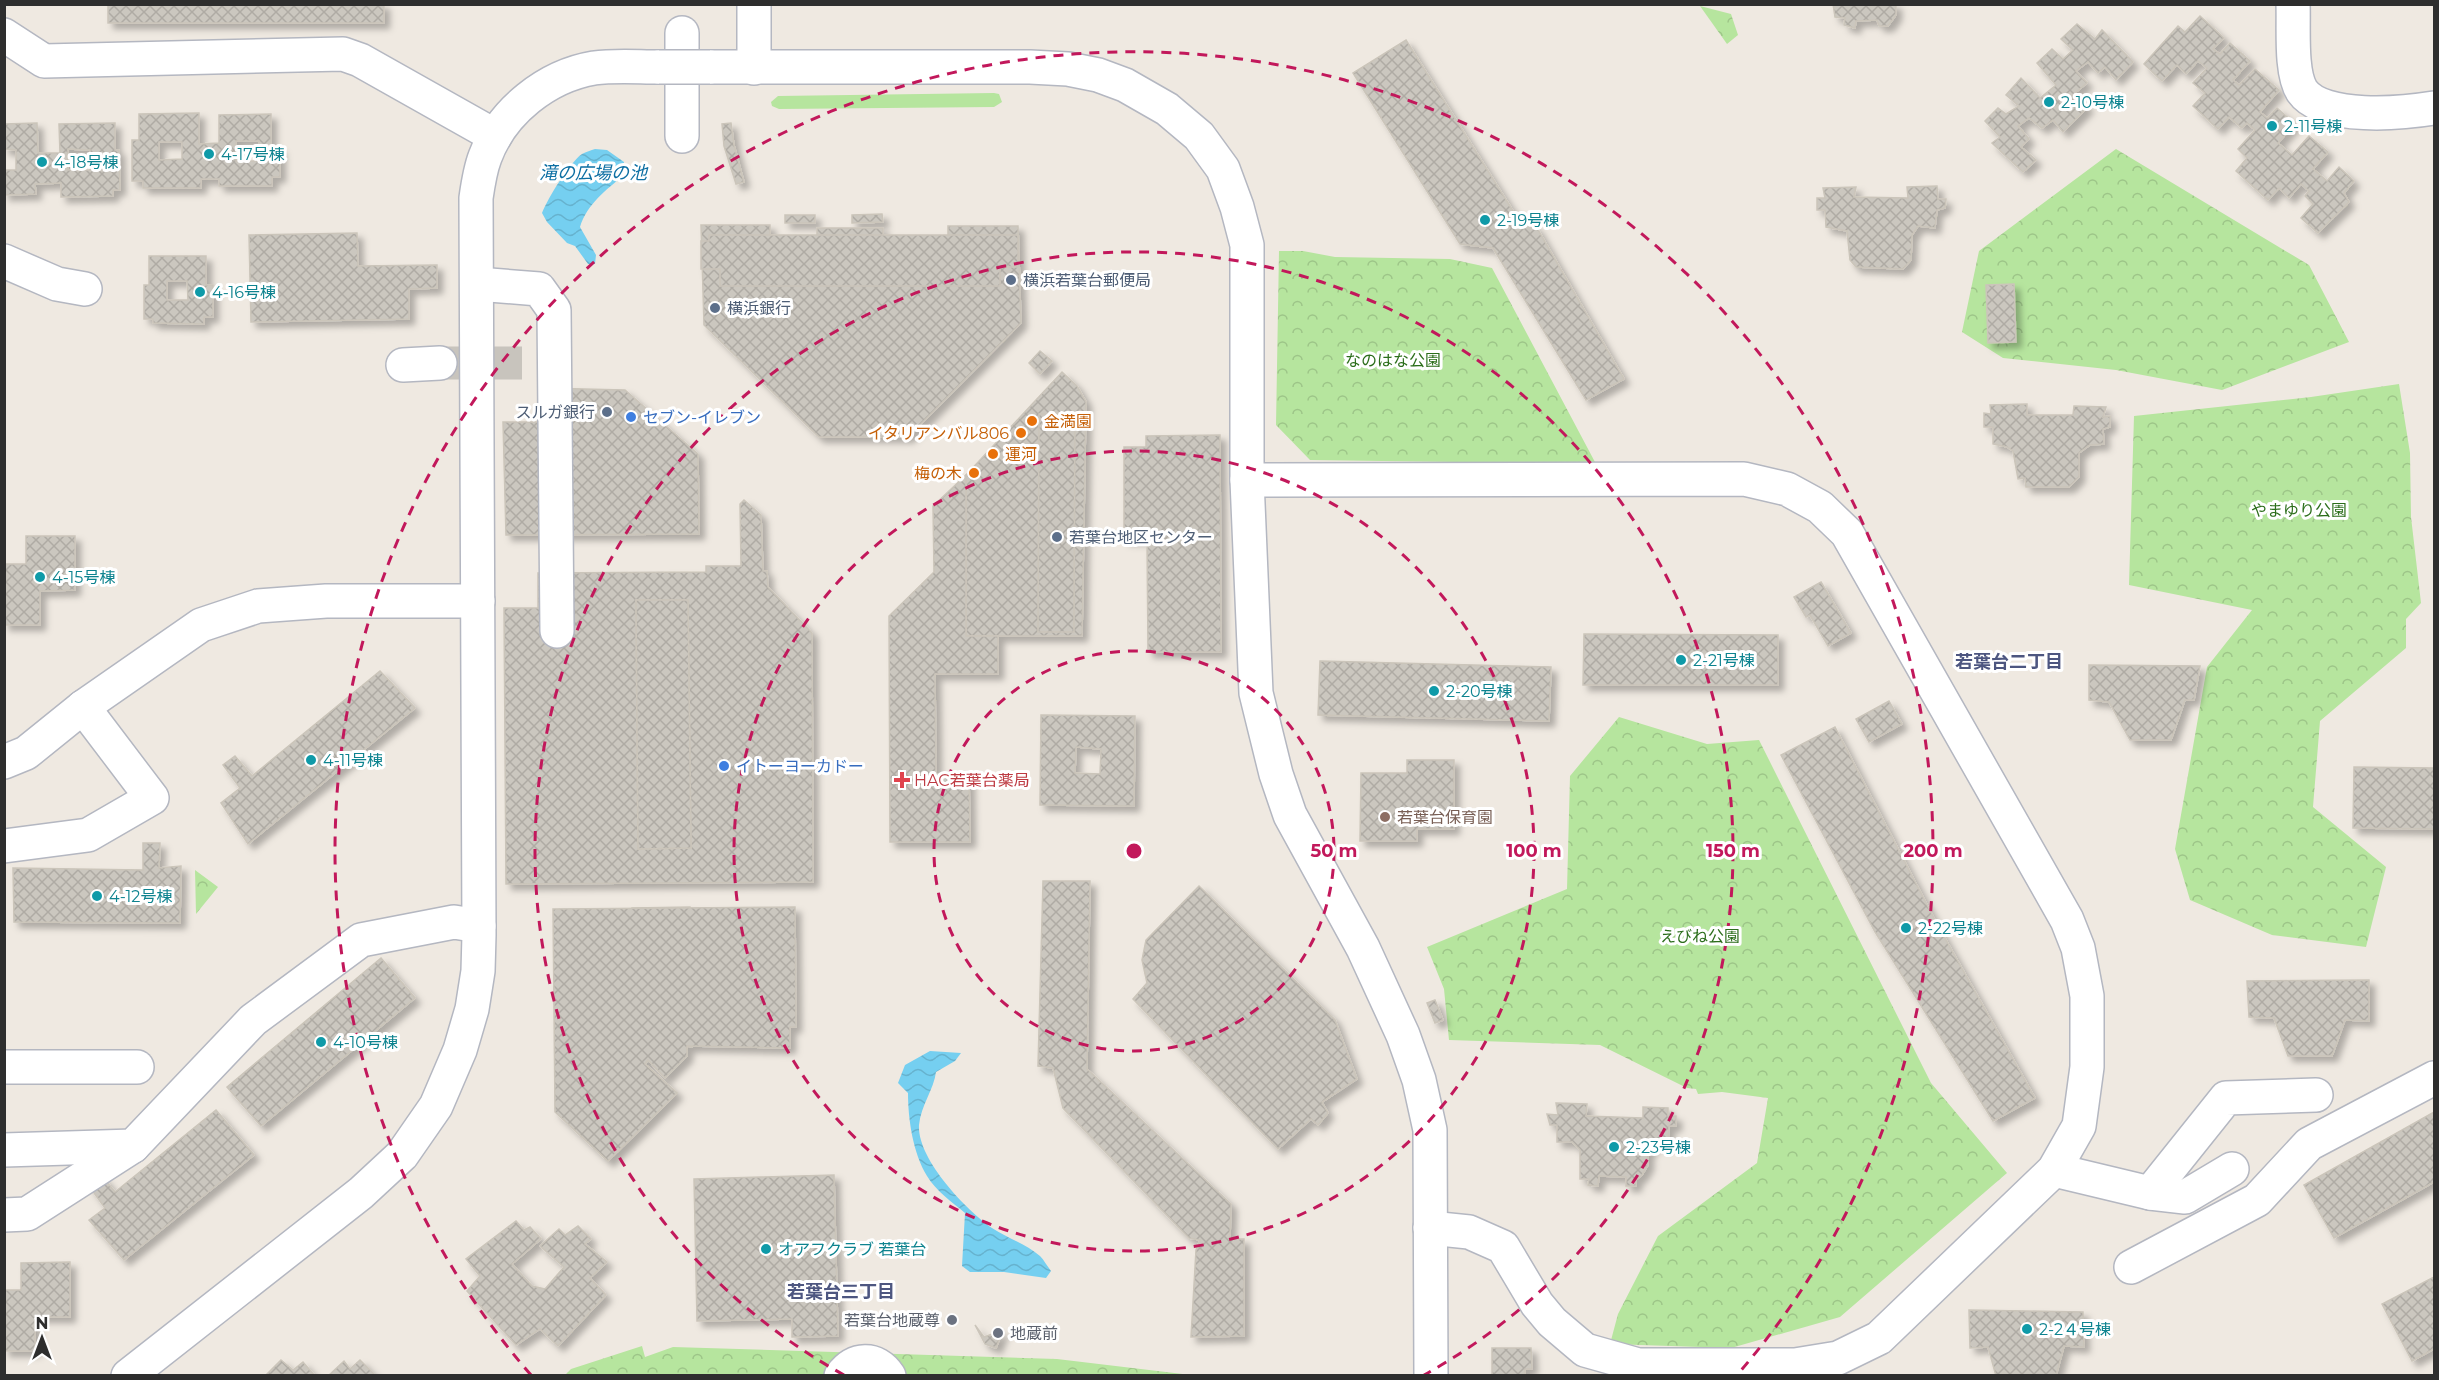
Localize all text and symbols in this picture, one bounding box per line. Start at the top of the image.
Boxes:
place label: 2-10号棟 [2061,93,2124,112]
marker: 2-10号棟 [2042,95,2056,109]
place label: 2-11号棟 [2284,117,2342,136]
marker: 2-11号棟 [2265,119,2279,133]
place label: 4-17号棟 [221,145,285,164]
marker: 4-17号棟 [202,147,216,161]
place label: 4-18号棟 [54,153,119,172]
marker: 4-18号棟 [35,155,49,169]
water label: 滝の広場の池 [539,162,649,184]
place label: 2-19号棟 [1497,211,1559,230]
marker: 2-19号棟 [1478,213,1492,227]
place label: 横浜若葉台郵便局 [1023,271,1151,290]
marker: 横浜若葉台郵便局 [1004,273,1018,287]
place label: 4-16号棟 [212,283,276,302]
marker: 4-16号棟 [193,285,207,299]
place label: 横浜銀行 [727,299,791,318]
marker: 横浜銀行 [708,301,722,315]
park label: なのはな公園 [1345,351,1441,370]
place label: スルガ銀行 [515,403,595,422]
marker: スルガ銀行 [600,405,614,419]
place label: セブン-イレブン [643,408,761,427]
marker: セブン-イレブン [624,410,638,424]
place label: 金満園 [1044,412,1092,431]
marker: 金満園 [1025,414,1039,428]
place label: イタリアンバル806 [868,424,1009,443]
marker: イタリアンバル806 [1014,426,1028,440]
place label: 運河 [1005,445,1037,464]
marker: 運河 [986,447,1000,461]
place label: 梅の木 [914,464,962,483]
marker: 梅の木 [967,466,981,480]
park label: やまゆり公園 [2251,501,2347,520]
place label: 若葉台地区センター [1069,528,1213,547]
marker: 若葉台地区センター [1050,530,1064,544]
place label: 4-15号棟 [52,568,115,587]
marker: 4-15号棟 [33,570,47,584]
place label: 2-21号棟 [1693,651,1755,670]
district label: 若葉台二丁目 [1955,651,2063,673]
marker: 2-21号棟 [1674,653,1688,667]
place label: 2-20号棟 [1446,682,1513,701]
marker: 2-20号棟 [1427,684,1441,698]
place label: 4-11号棟 [323,751,383,770]
marker: 4-11号棟 [304,753,318,767]
place label: イトーヨーカドー [736,757,864,776]
marker: イトーヨーカドー [717,759,731,773]
place label: HAC若葉台薬局 [914,771,1030,790]
marker: HAC若葉台薬局 [895,773,909,787]
place label: 若葉台保育園 [1397,808,1493,827]
marker: 若葉台保育園 [1378,810,1392,824]
text: 50 m [1311,840,1357,862]
text: 100 m [1506,840,1562,862]
text: 150 m [1706,840,1760,862]
text: 200 m [1903,840,1963,862]
centre of rings [1124,841,1144,861]
place label: 4-12号棟 [109,887,172,906]
marker: 4-12号棟 [90,889,104,903]
place label: 2-22号棟 [1918,919,1983,938]
marker: 2-22号棟 [1899,921,1913,935]
park label: えびね公園 [1660,927,1740,946]
place label: 4-10号棟 [333,1033,398,1052]
marker: 4-10号棟 [314,1035,328,1049]
place label: 2-23号棟 [1626,1138,1691,1157]
marker: 2-23号棟 [1607,1140,1621,1154]
place label: オアフクラブ 若葉台 [778,1240,926,1259]
marker: オアフクラブ 若葉台 [759,1242,773,1256]
district label: 若葉台三丁目 [787,1281,895,1303]
north arrow [12,1308,72,1368]
place label: 若葉台地蔵尊 [844,1311,940,1330]
marker: 若葉台地蔵尊 [945,1313,959,1327]
text: N [36,1314,48,1333]
place label: 2-2４号棟 [2039,1320,2111,1339]
marker: 2-2４号棟 [2020,1322,2034,1336]
place label: 地蔵前 [1010,1324,1058,1343]
marker: 地蔵前 [991,1326,1005,1340]

